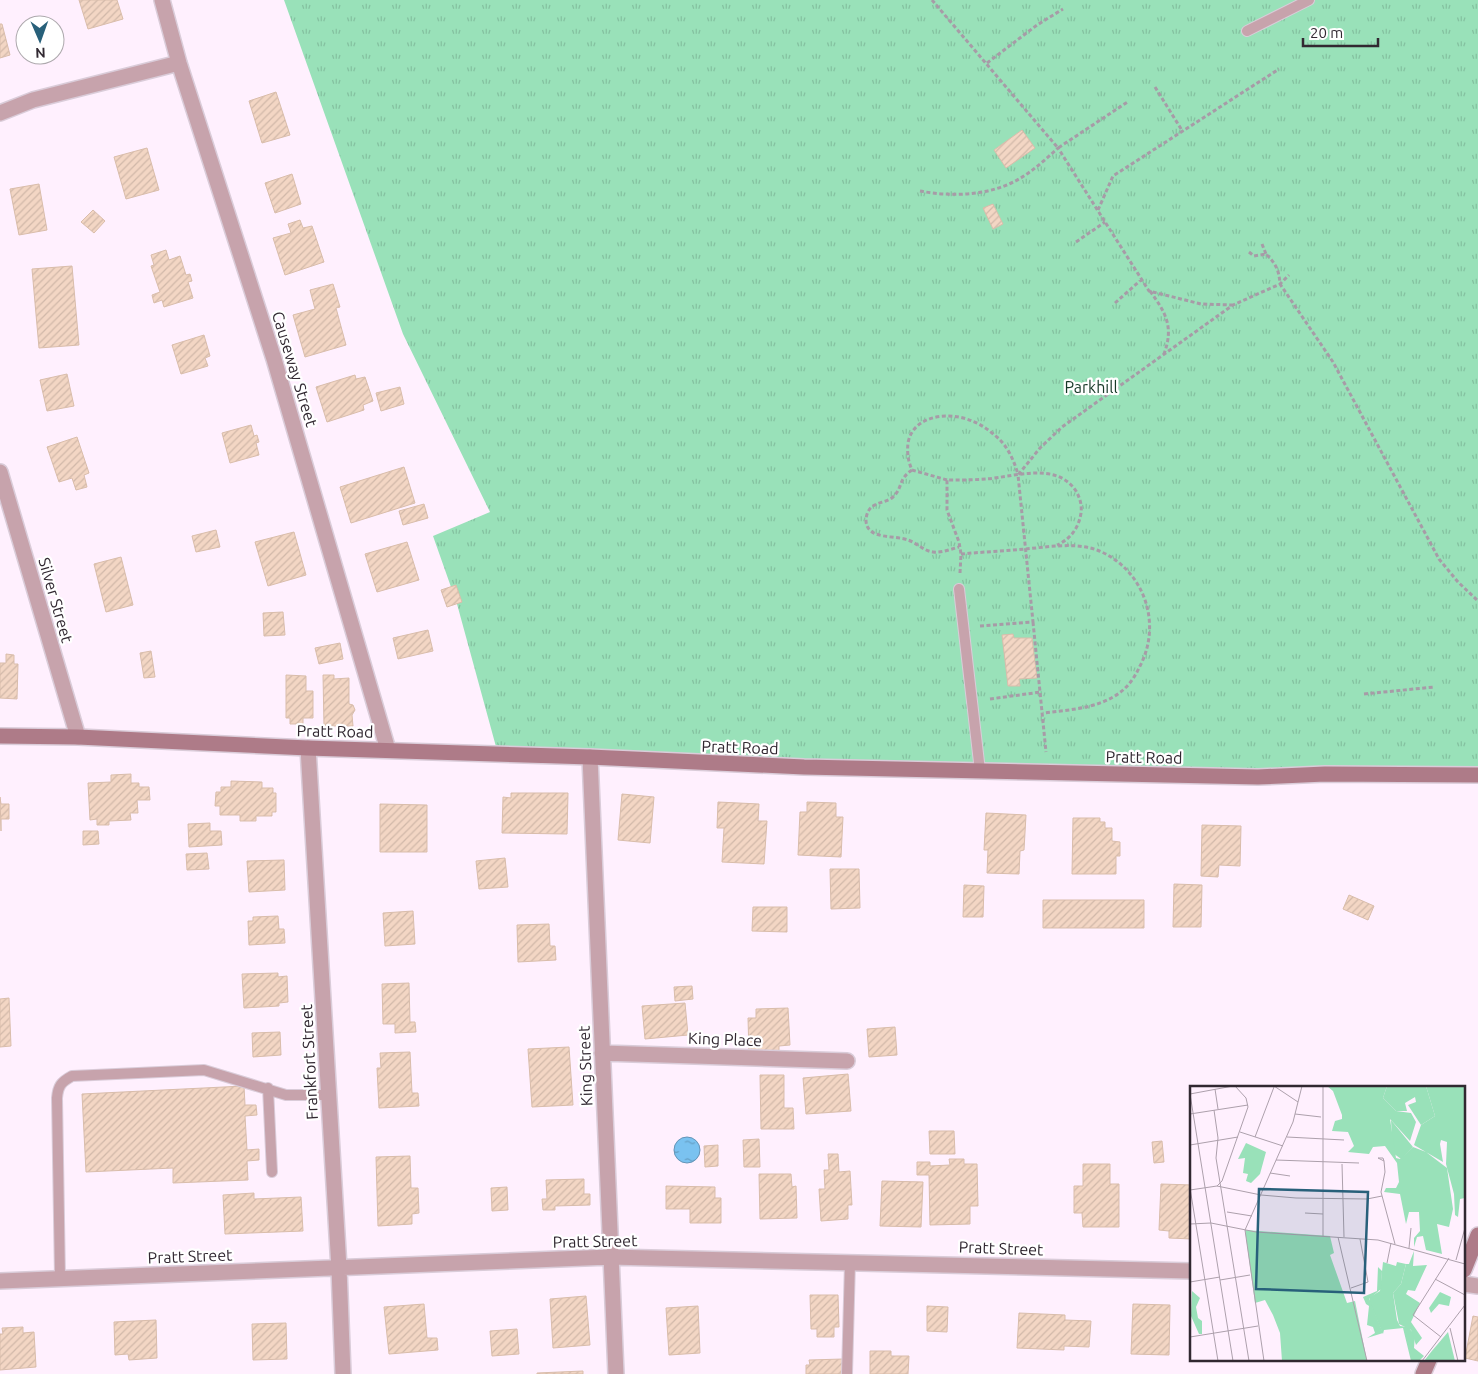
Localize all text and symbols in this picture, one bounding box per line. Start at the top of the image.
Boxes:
north arrow [15,15,65,65]
scale bar [1303,15,1378,47]
text: 20 m [1310,24,1343,41]
text: N [35,45,46,61]
street label: Causeway Street [269,309,321,430]
park label: Parkhill [1064,378,1118,396]
street label: Silver Street [35,555,77,645]
street label: Pratt Road [296,721,374,741]
street label: Pratt Road [701,737,779,757]
street label: Pratt Road [1105,747,1183,767]
street label: Frankfort Street [297,1003,321,1120]
street label: King Street [575,1025,595,1107]
street label: King Place [688,1029,762,1049]
inset map [1190,1086,1466,1362]
street label: Pratt Street [552,1231,638,1251]
street label: Pratt Street [958,1238,1044,1258]
street label: Pratt Street [147,1246,233,1266]

